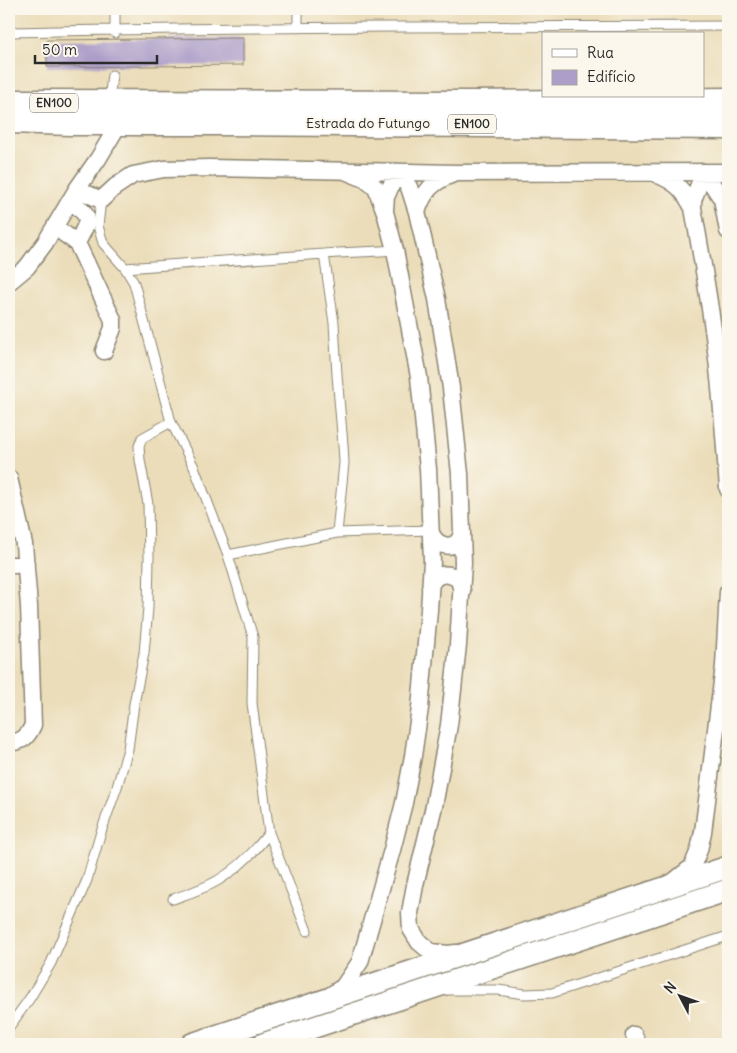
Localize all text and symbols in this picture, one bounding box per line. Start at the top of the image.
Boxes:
scale bar [35,32,158,64]
legend [542,32,704,98]
text: 50 m [42,40,77,59]
text: Rua [587,43,614,62]
text: Edifício [587,67,635,86]
road number: EN100 [30,94,78,112]
street label: Estrada do Futungo [306,114,430,132]
road number: EN100 [448,115,496,134]
north arrow [654,970,704,1020]
text: N [660,978,680,997]

